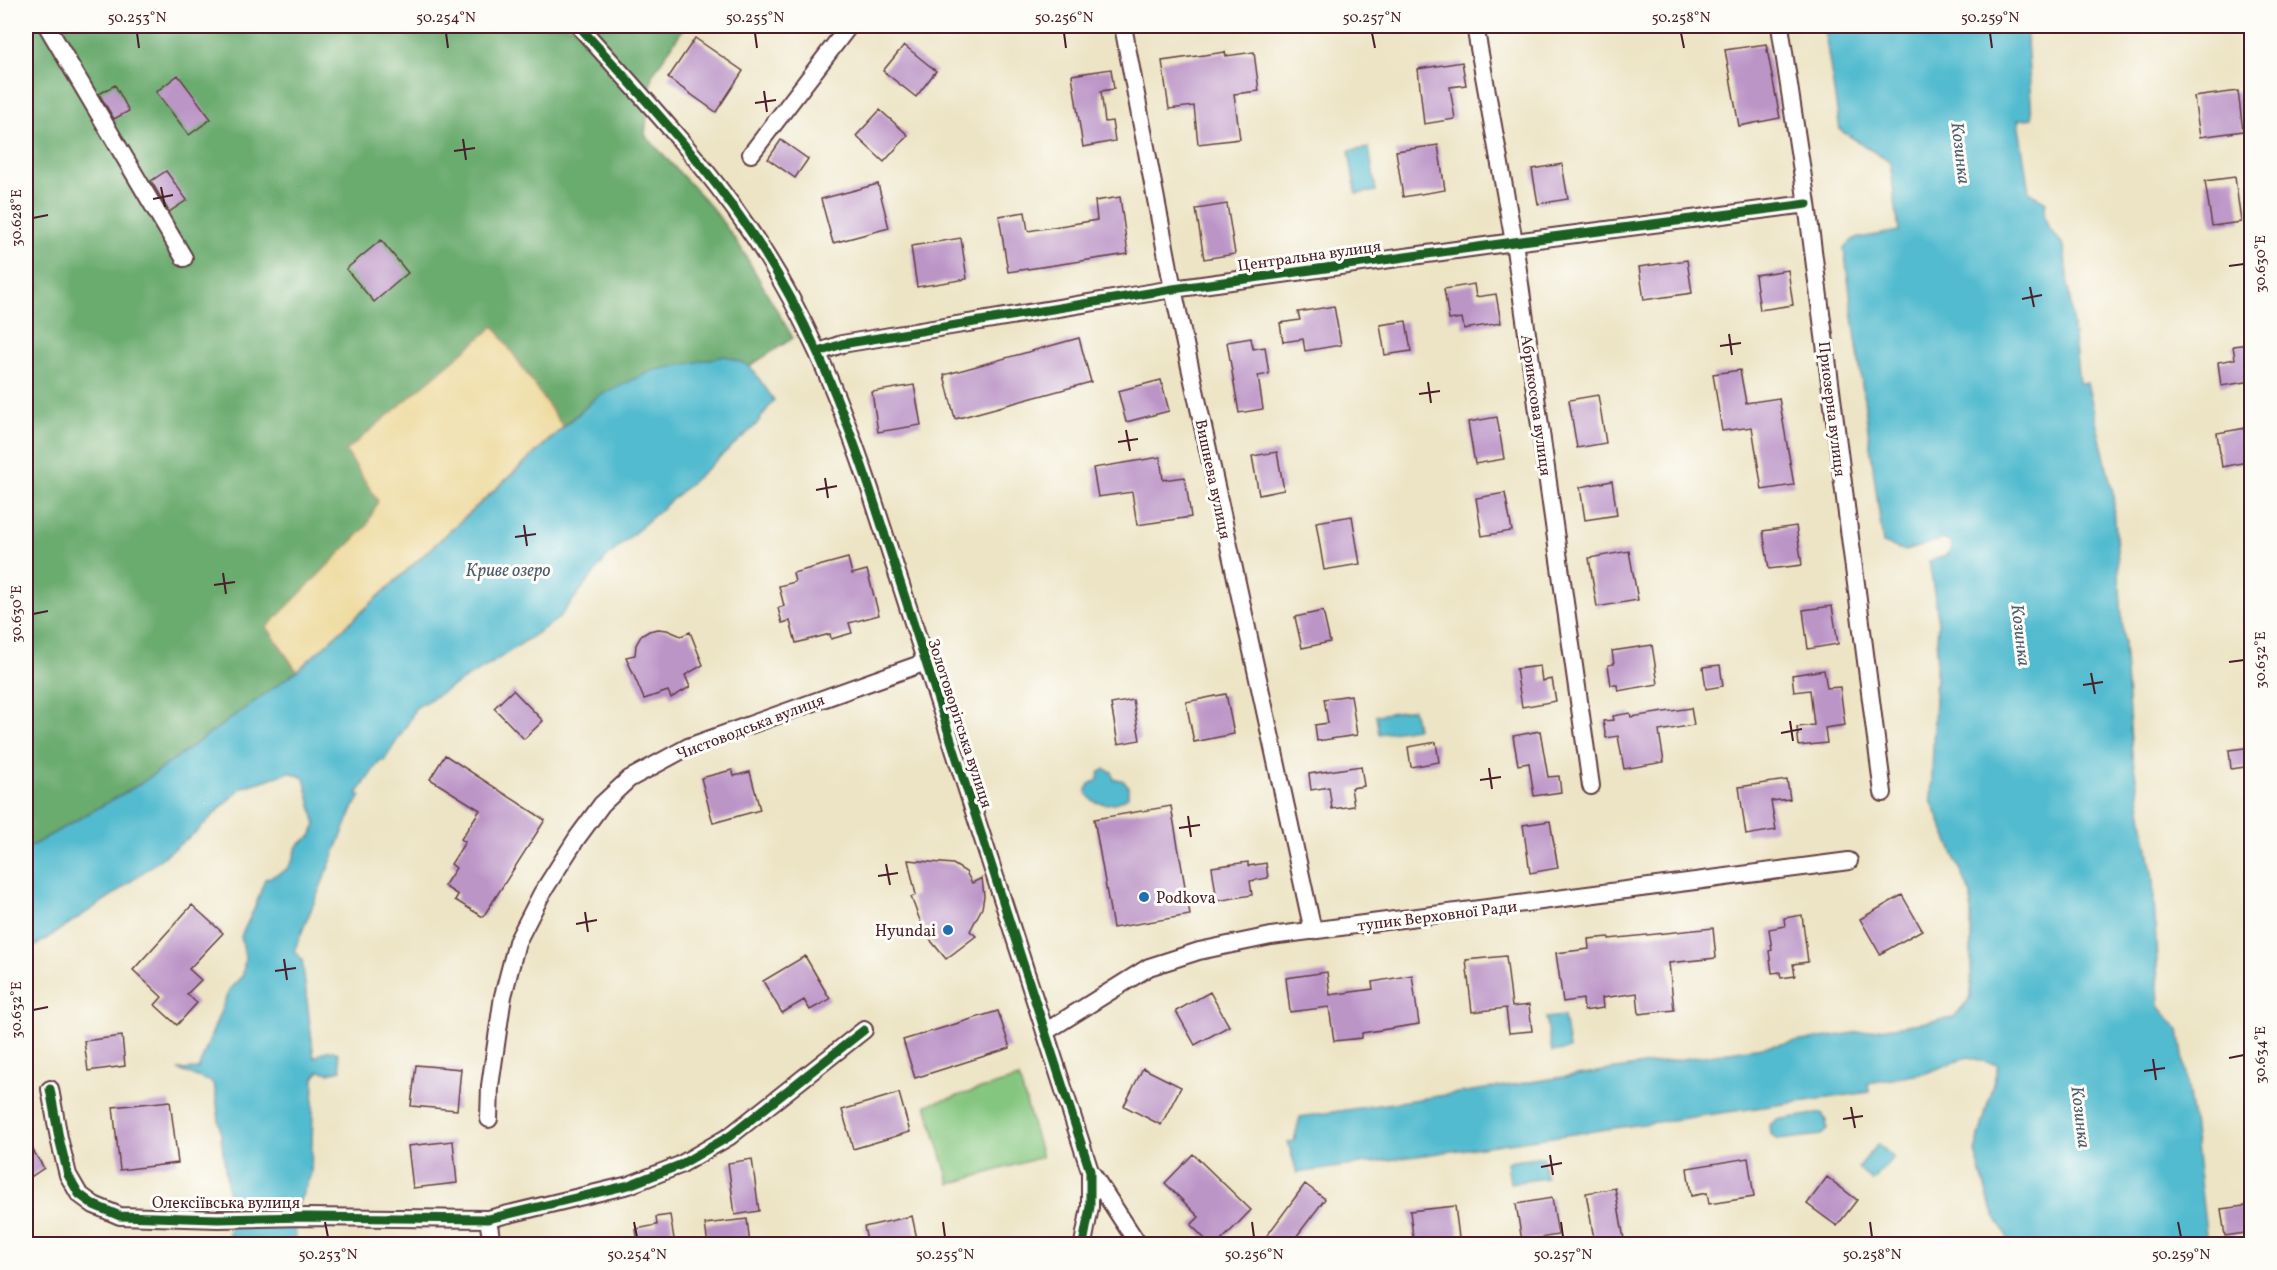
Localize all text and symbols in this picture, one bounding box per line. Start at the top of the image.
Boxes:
text: 50.253°N [107,8,167,29]
text: 50.254°N [416,8,476,29]
text: 50.255°N [726,8,784,29]
text: 50.256°N [1034,8,1094,29]
text: 50.257°N [1343,8,1401,29]
text: 50.258°N [1651,8,1711,29]
text: 50.259°N [1961,8,2019,29]
water label: Козинка [1943,121,1976,186]
text: 30.628°E [7,189,28,247]
text: 30.630°E [2251,235,2272,293]
street label: Центральна вулиця [1236,236,1383,278]
street label: Абрикосова вулиця [1514,333,1556,478]
street label: Приозерна вулиця [1812,340,1850,478]
street label: Вишнева вулиця [1189,417,1235,541]
water label: Криве озеро [466,559,550,584]
text: 30.630°E [7,585,28,643]
water label: Козинка [2003,603,2036,668]
text: 30.632°E [2251,631,2272,689]
street label: Золотоворітська вулиця [921,636,997,811]
street label: Чистоводська вулиця [673,689,828,766]
place label: Podkova [1156,888,1216,910]
marker: Podkova [1137,890,1151,904]
street label: тупик Верховної Ради [1356,896,1519,938]
place label: Hyundai [875,921,936,943]
marker: Hyundai [941,923,955,937]
text: 30.632°E [7,981,28,1039]
text: 30.634°E [2251,1026,2272,1084]
water label: Козинка [2063,1085,2096,1150]
street label: Олексіївська вулиця [152,1193,300,1215]
text: 50.253°N [298,1245,358,1266]
text: 50.254°N [607,1245,667,1266]
text: 50.255°N [916,1245,974,1266]
text: 50.256°N [1224,1245,1284,1266]
text: 50.257°N [1534,1245,1592,1266]
text: 50.258°N [1842,1245,1902,1266]
text: 50.259°N [2152,1245,2210,1266]

